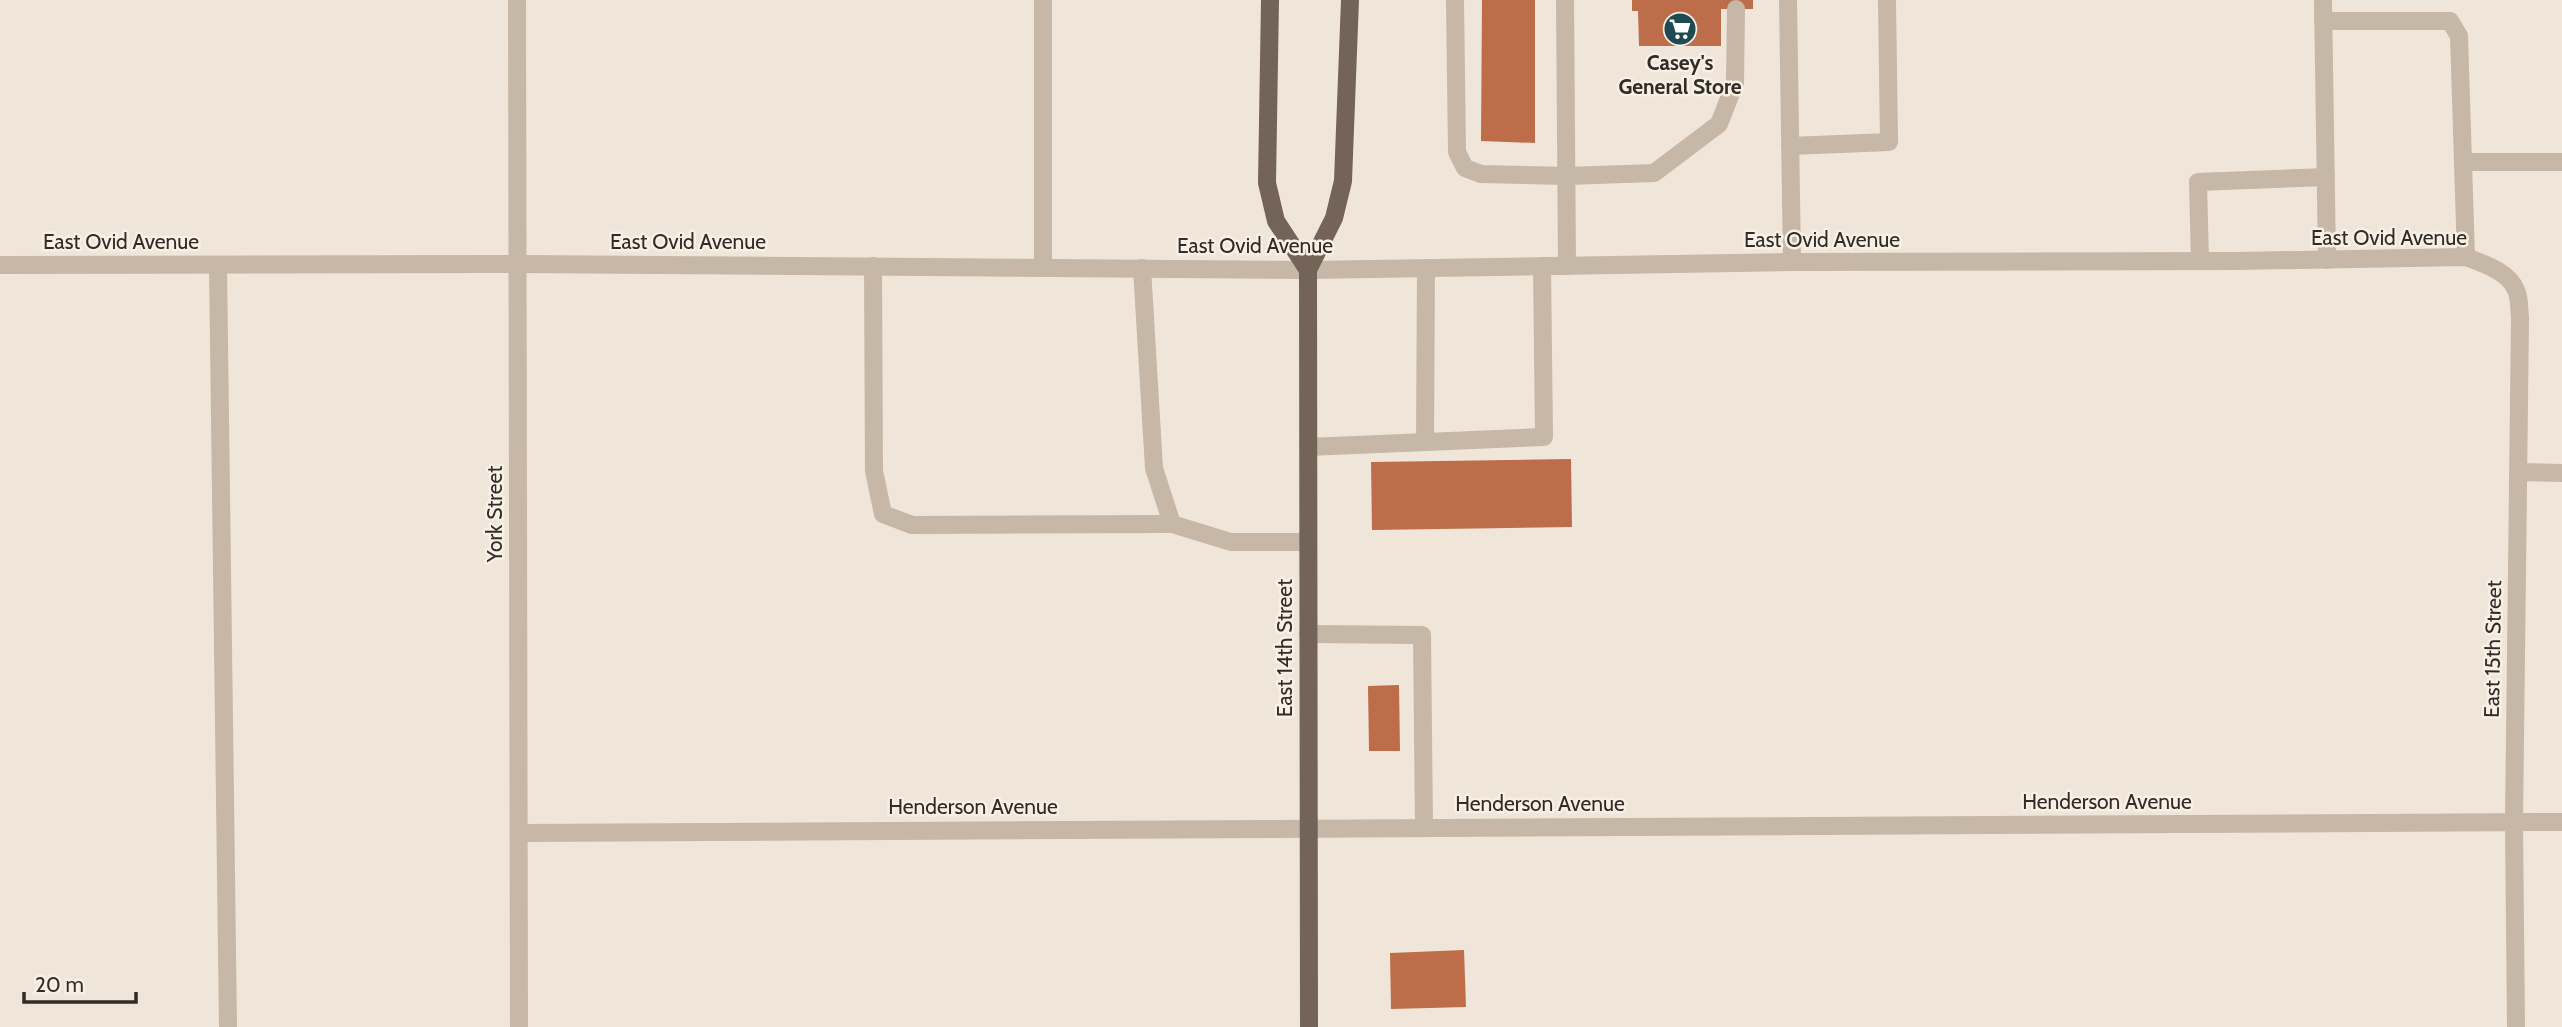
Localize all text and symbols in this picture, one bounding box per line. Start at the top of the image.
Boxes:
supermarket icon: Casey's General Store [1661,10,1699,48]
place label: Casey's General Store [1618,50,1742,99]
street label: East Ovid Avenue [2311,225,2467,250]
street label: East Ovid Avenue [1744,227,1900,252]
street label: East Ovid Avenue [43,229,199,254]
street label: East Ovid Avenue [610,229,766,254]
street label: East Ovid Avenue [1177,233,1333,258]
street label: York Street [482,466,507,563]
street label: East 14th Street [1272,579,1297,717]
street label: East 15th Street [2479,580,2506,718]
street label: Henderson Avenue [2022,789,2192,814]
street label: Henderson Avenue [1455,791,1625,816]
street label: Henderson Avenue [888,794,1058,819]
scale bar [24,960,136,1004]
text: 20 m [35,972,84,997]

